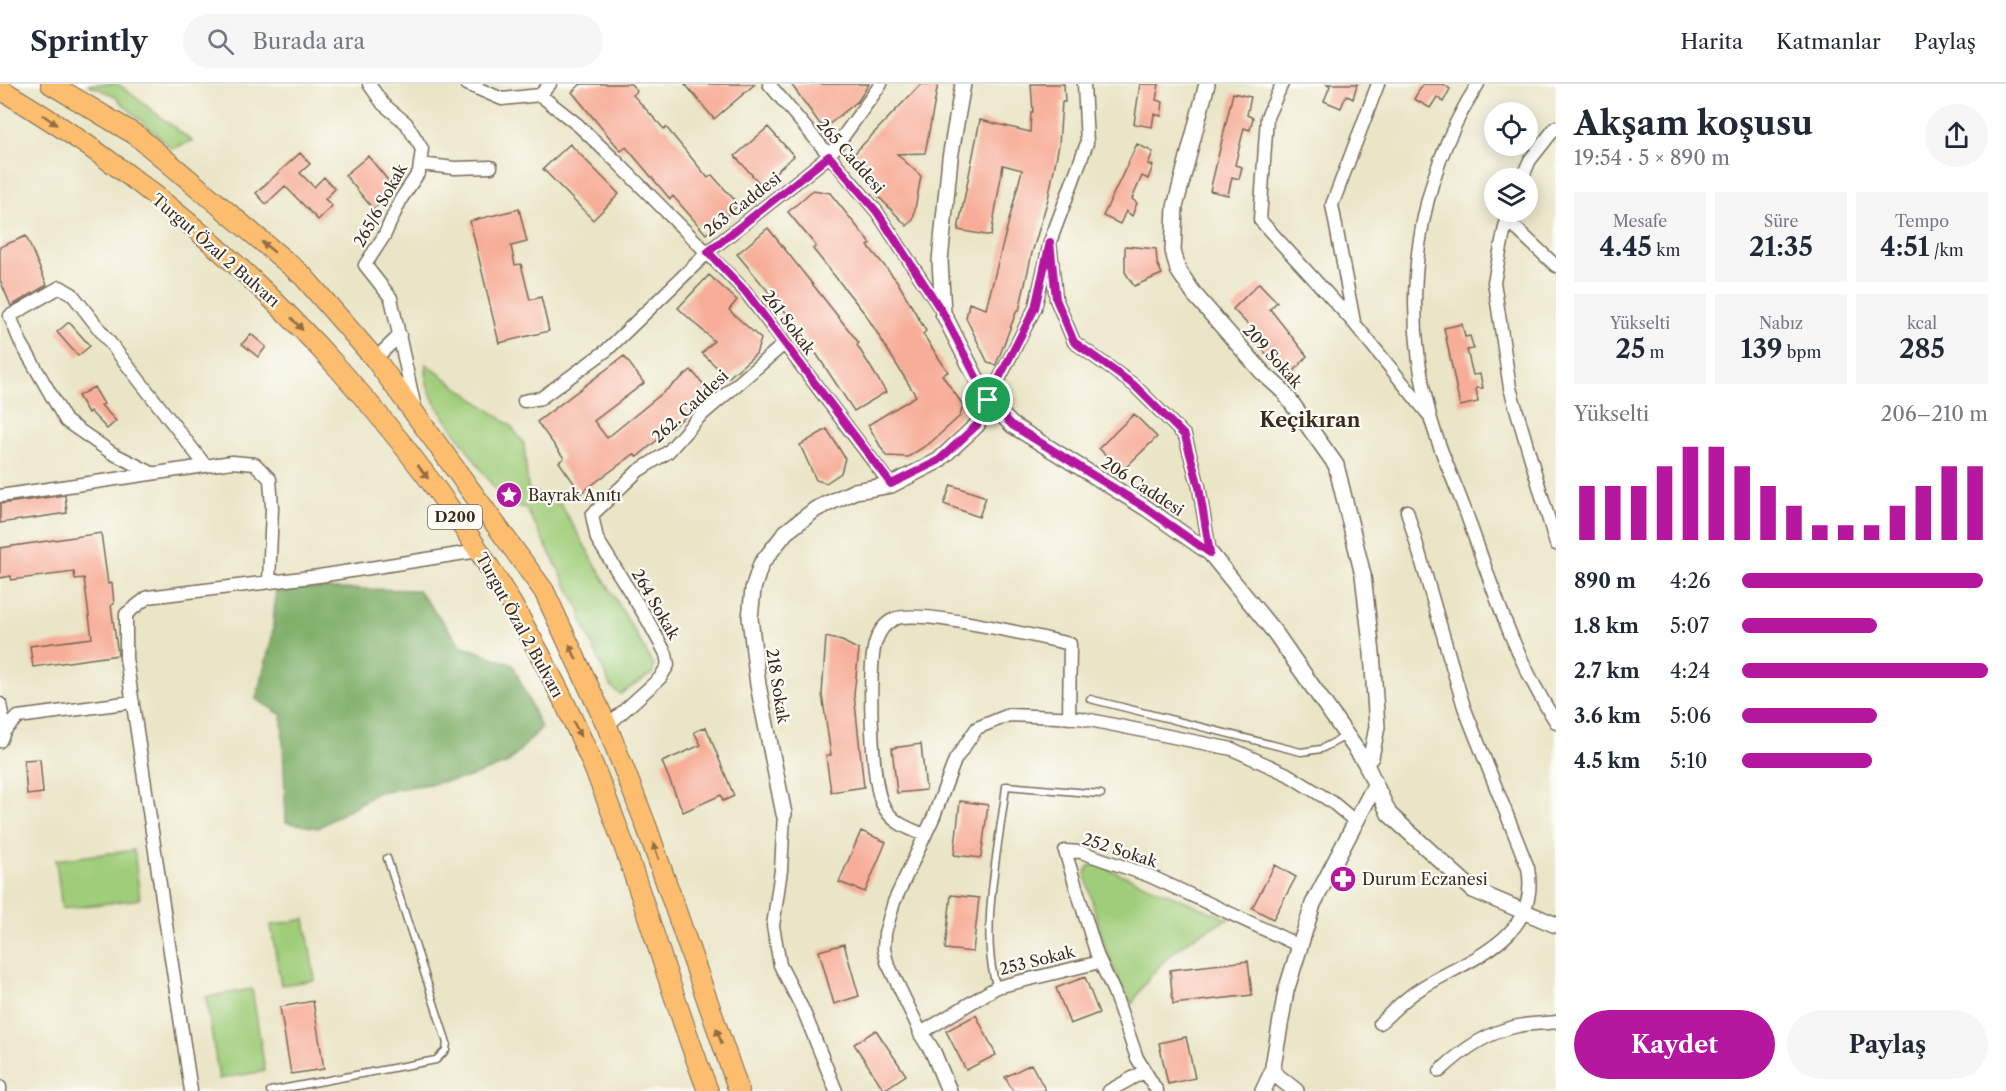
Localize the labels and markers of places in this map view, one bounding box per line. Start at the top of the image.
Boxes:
pin [962,374,1013,425]
place icon: Bayrak Anıtı [494,480,524,510]
place label: Bayrak Anıtı [528,485,621,505]
pharmacy icon: Durum Eczanesi [1328,864,1358,894]
place label: Durum Eczanesi [1362,869,1488,889]

